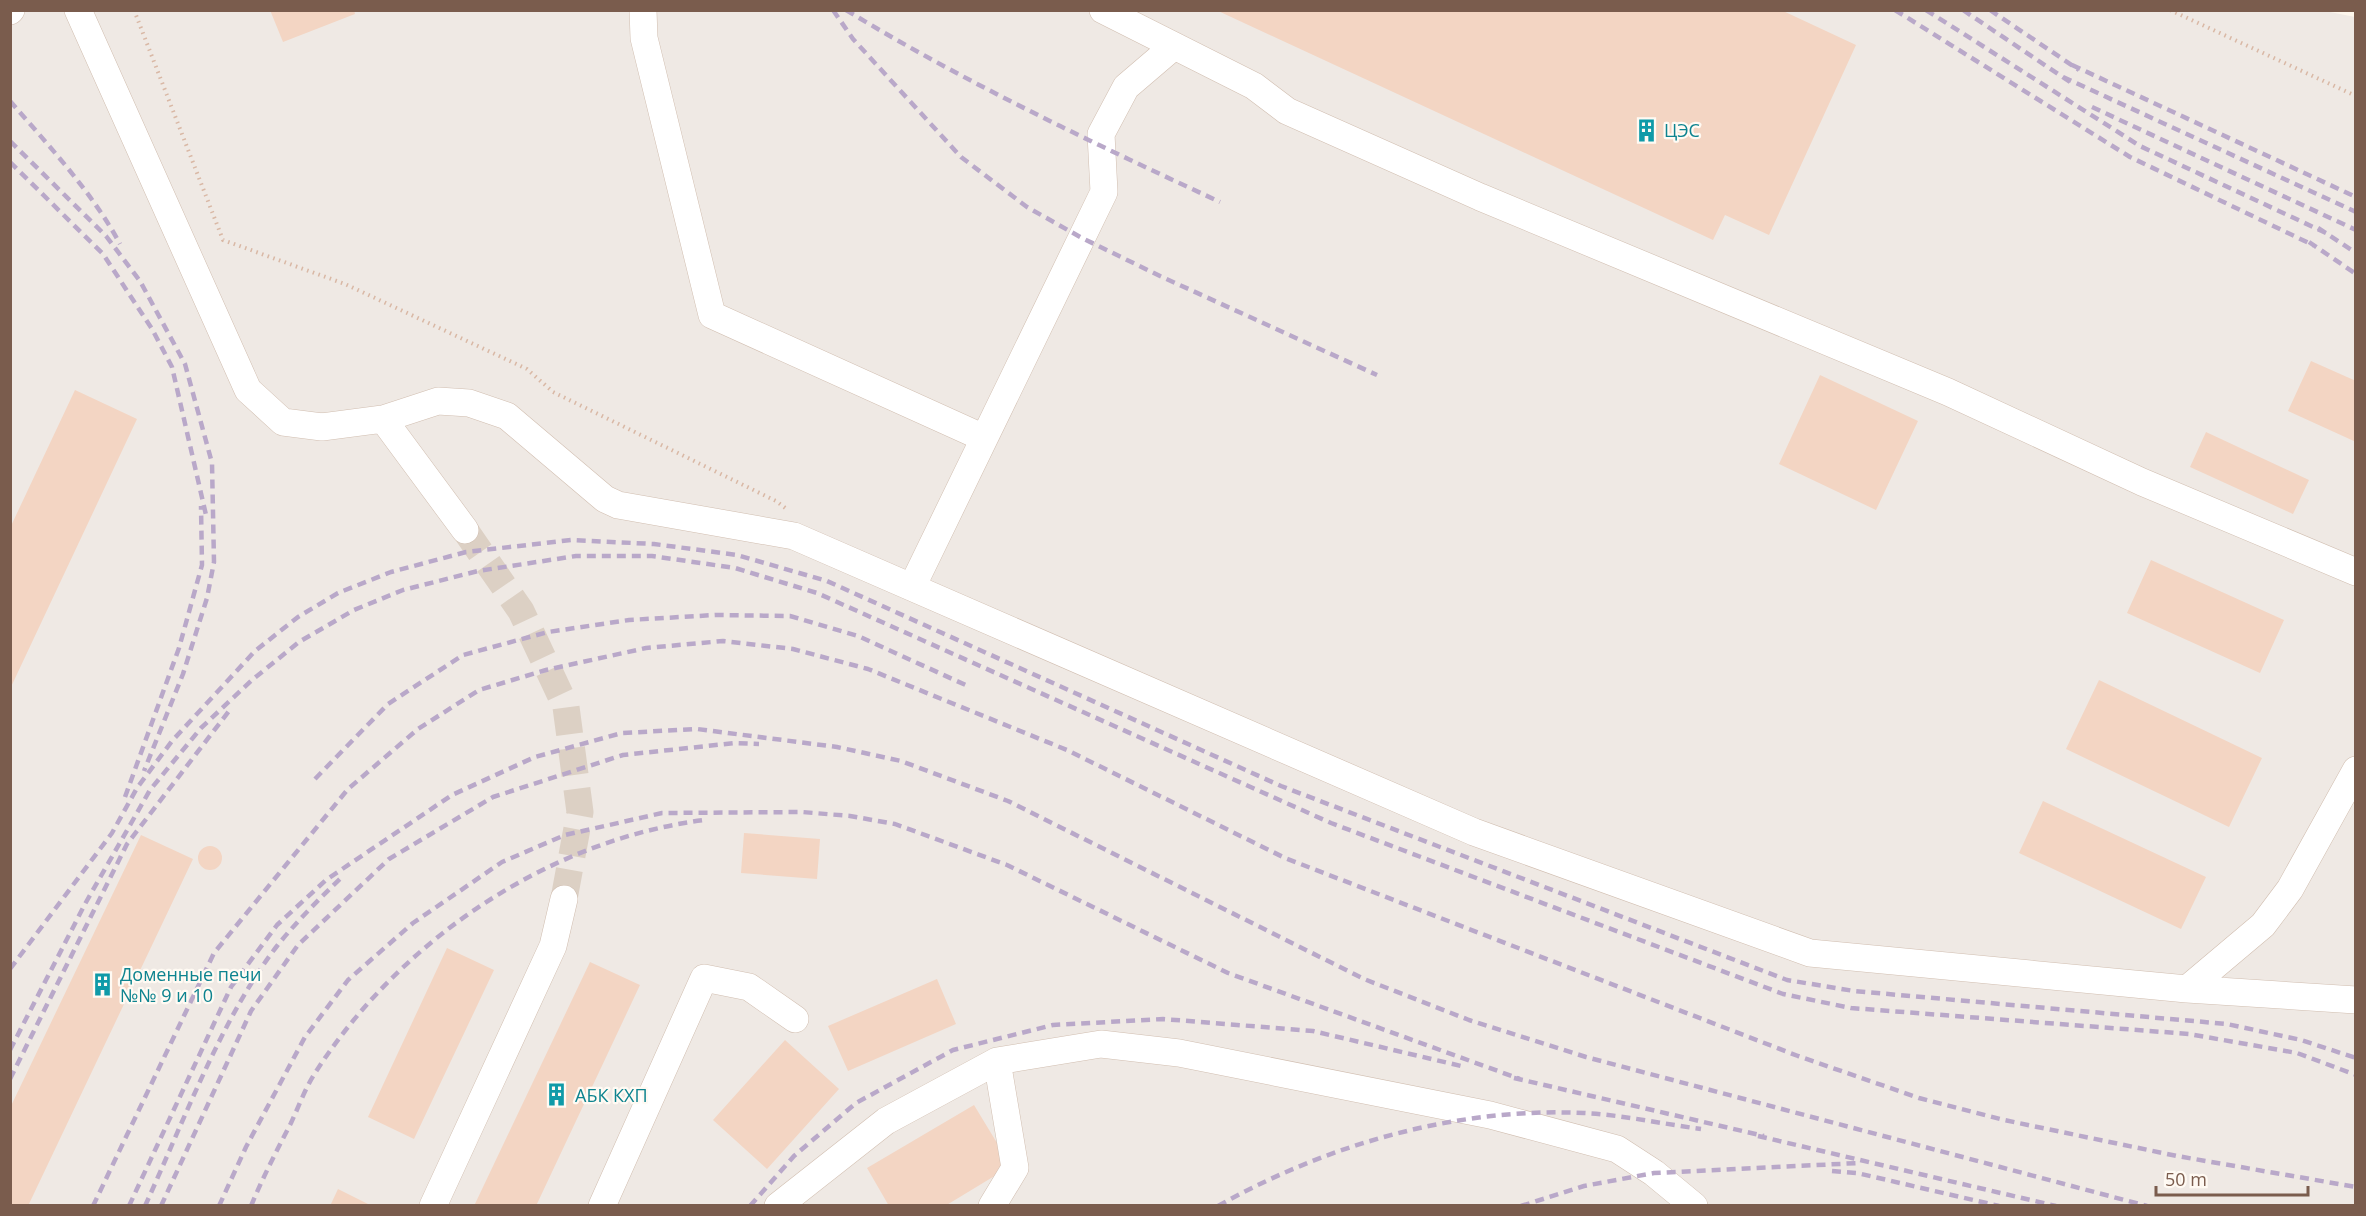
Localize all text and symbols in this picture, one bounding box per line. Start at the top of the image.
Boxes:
building icon: ЦЭС [1633,117,1659,143]
place label: ЦЭС [1664,118,1700,142]
place label: Доменные печи №№ 9 и 10 [120,962,261,1007]
building icon: Доменные печи №№ 9 и 10 [89,971,115,997]
building icon: АБК КХП [544,1082,570,1108]
place label: АБК КХП [575,1083,648,1107]
scale bar [2156,1159,2308,1197]
text: 50 m [2165,1167,2207,1191]

